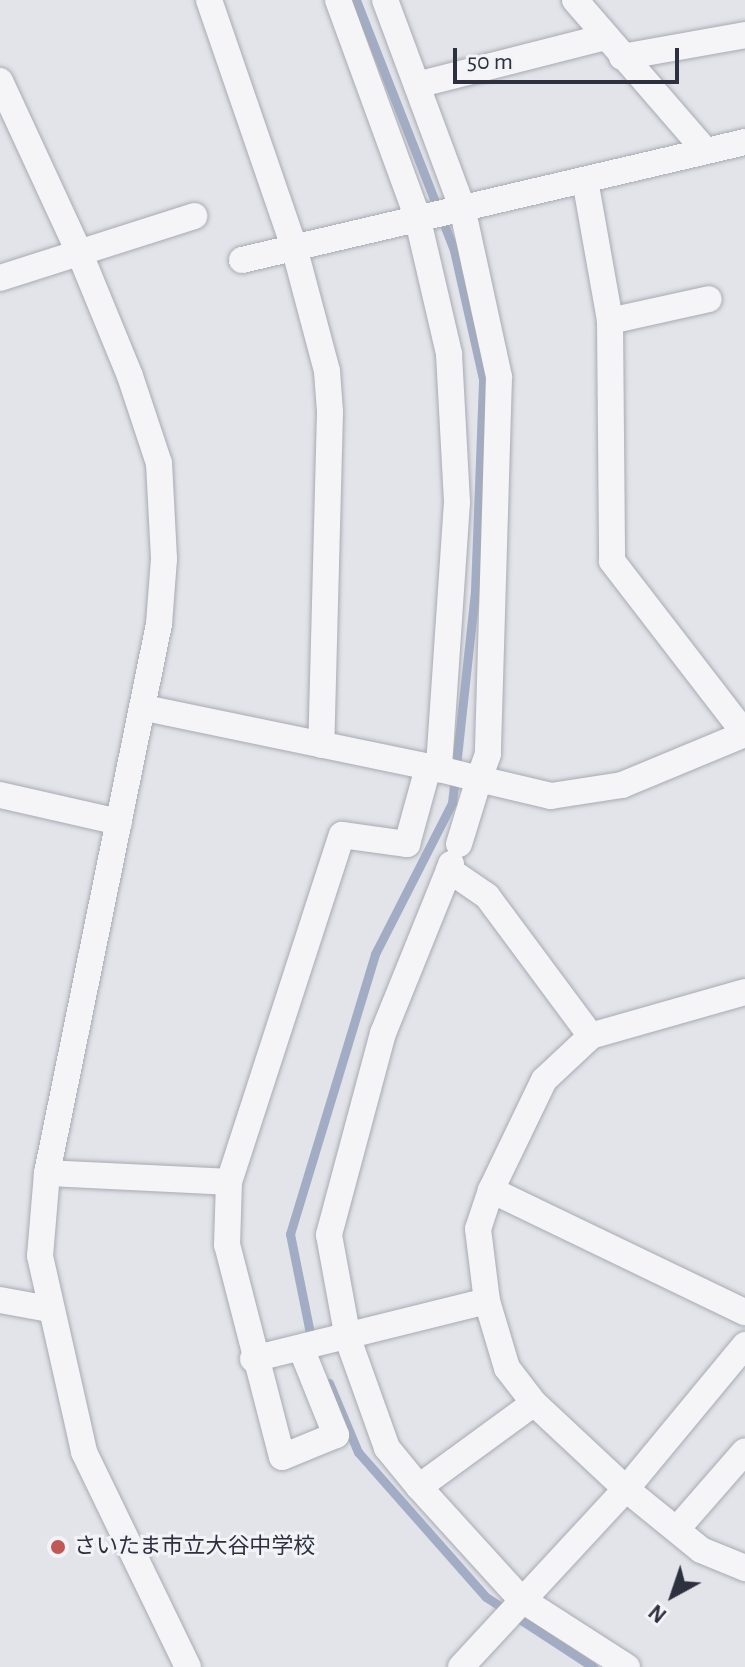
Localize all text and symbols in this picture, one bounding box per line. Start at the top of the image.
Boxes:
scale bar [457,32,683,82]
text: 50 m [467,50,513,74]
place label: さいたま市立大谷中学校 [74,1534,316,1560]
marker: さいたま市立大谷中学校 [49,1538,67,1556]
north arrow [633,1555,713,1635]
text: N [645,1600,671,1627]

